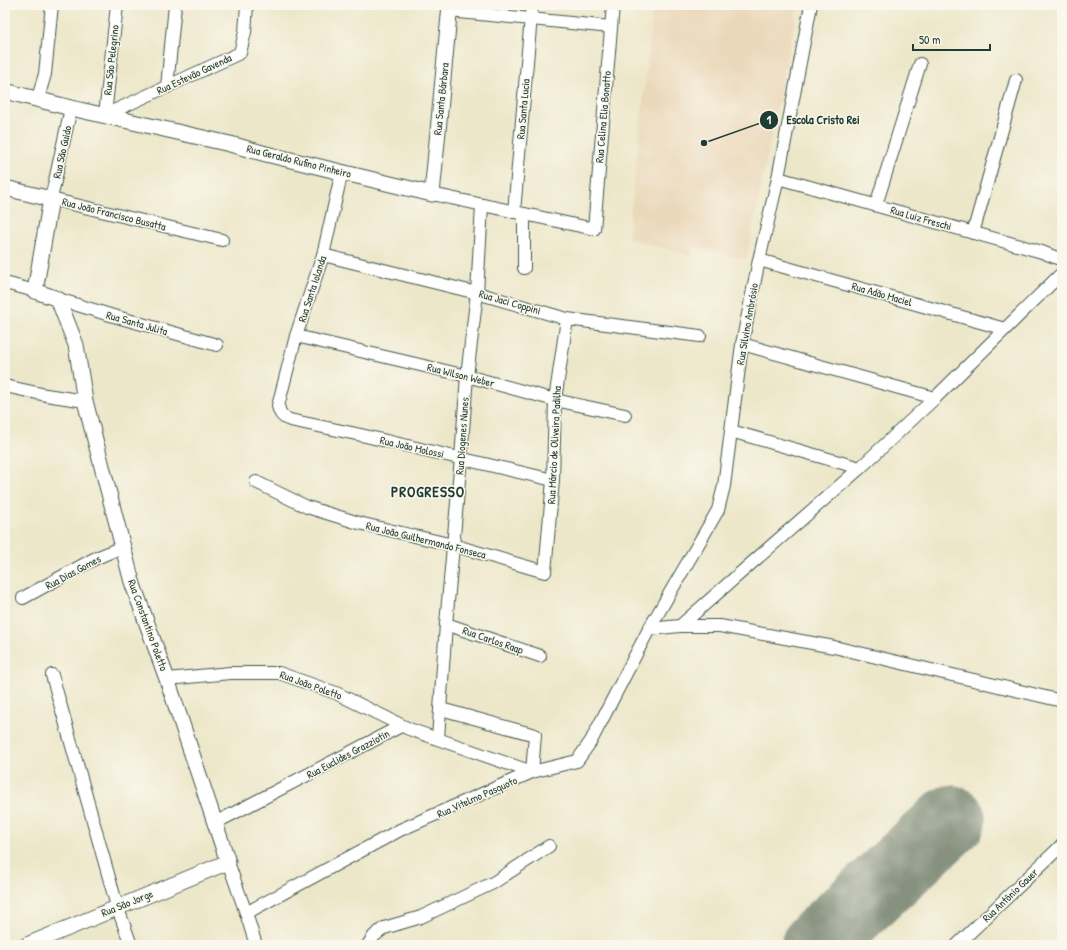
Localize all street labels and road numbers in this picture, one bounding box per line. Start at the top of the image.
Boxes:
street label: Rua São Pelegrino [100,24,122,96]
street label: Rua Estevão Gavenda [154,50,234,97]
street label: Rua Santa Bárbara [430,61,452,136]
street label: Rua Celina Elia Bonatto [592,70,614,164]
street label: Rua Santa Lucia [513,77,533,140]
street label: Rua São Guido [50,124,75,180]
street label: Rua Geraldo Rufino Pinheiro [245,141,353,181]
street label: Rua João Francisco Busatta [61,194,168,234]
street label: Rua Luiz Freschi [889,203,953,233]
street label: Rua Santa Iolanda [295,253,330,324]
street label: Rua Adão Maciel [850,279,914,309]
street label: Rua Silvino Ambrósio [733,282,761,366]
street label: Rua Jaci Coppini [477,286,543,318]
street label: Rua Santa Julita [105,308,170,339]
street label: Rua Wilson Weber [426,360,497,390]
street label: Rua Márcio de Oliveira Padilha [544,385,564,504]
street label: Rua Diogenes Nunes [452,397,472,475]
street label: Rua João Molossi [379,433,445,461]
street label: Rua João Guilhermando Fonseca [365,518,488,562]
street label: Rua Dias Gomes [43,552,103,592]
street label: Rua Constantino Poletto [125,577,171,673]
street label: Rua Carlos Raap [461,623,525,657]
street label: Rua João Poletto [278,667,344,703]
street label: Rua Euclides Grazziotin [304,726,392,782]
street label: Rua Vitelmo Pasquoto [435,773,520,821]
street label: Rua Antônio Gauer [979,864,1041,925]
street label: Rua São Jorge [99,886,155,920]

